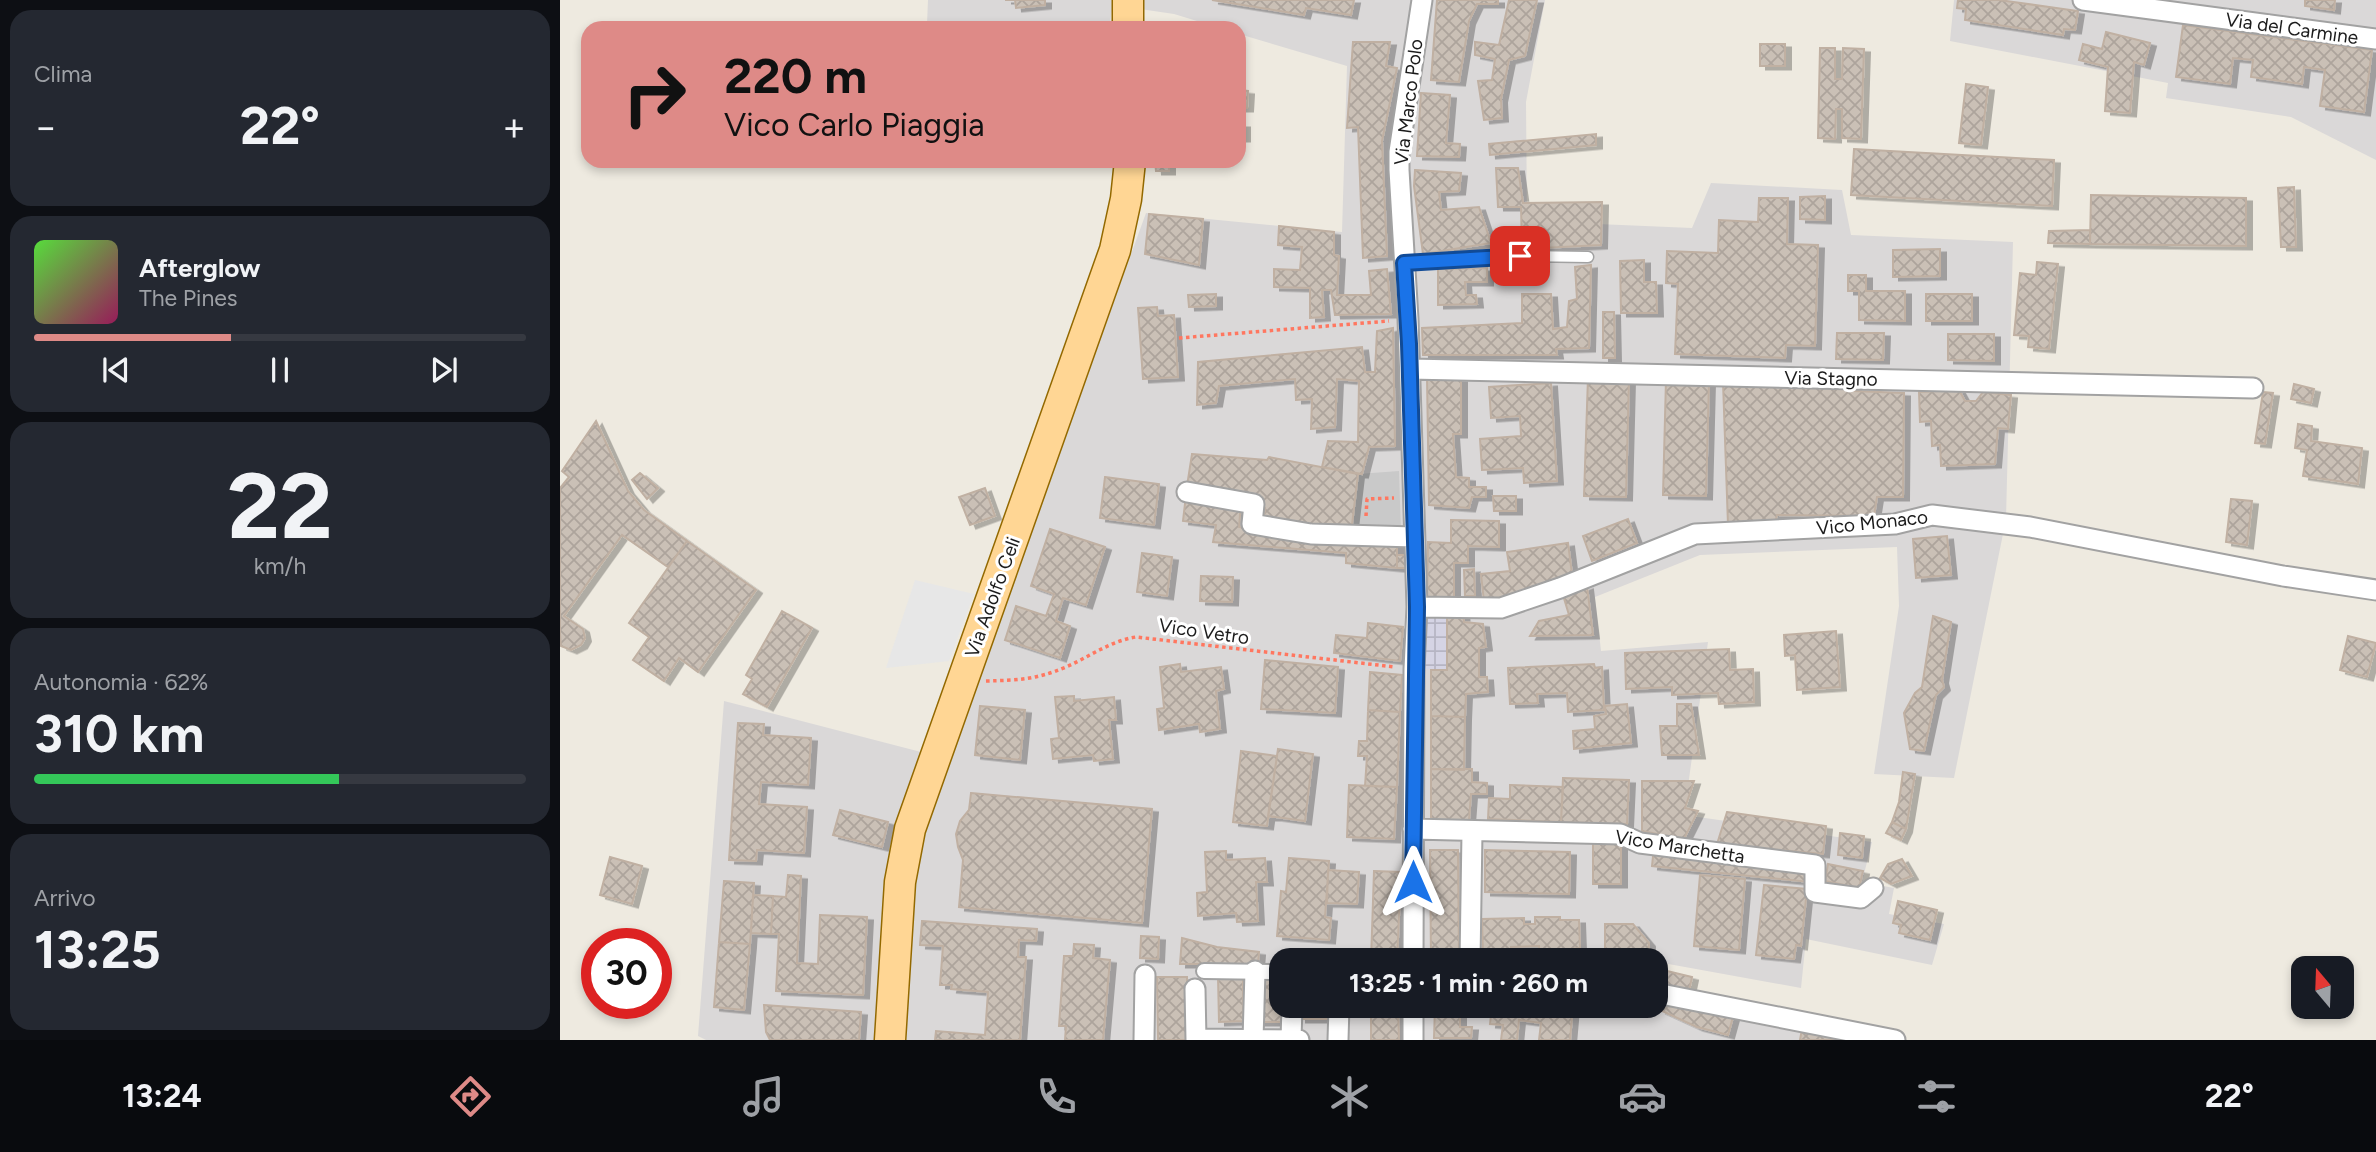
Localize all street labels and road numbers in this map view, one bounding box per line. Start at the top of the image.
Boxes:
street label: Via del Carmine [2224,8,2360,49]
street label: Via Marco Polo [1389,38,1428,167]
street label: Via Stagno [1784,366,1878,391]
street label: Vico Monaco [1815,505,1929,540]
street label: Via Adolfo Celi [960,534,1025,660]
street label: Vico Vetro [1157,614,1251,649]
street label: Vico Marchetta [1613,825,1746,868]

